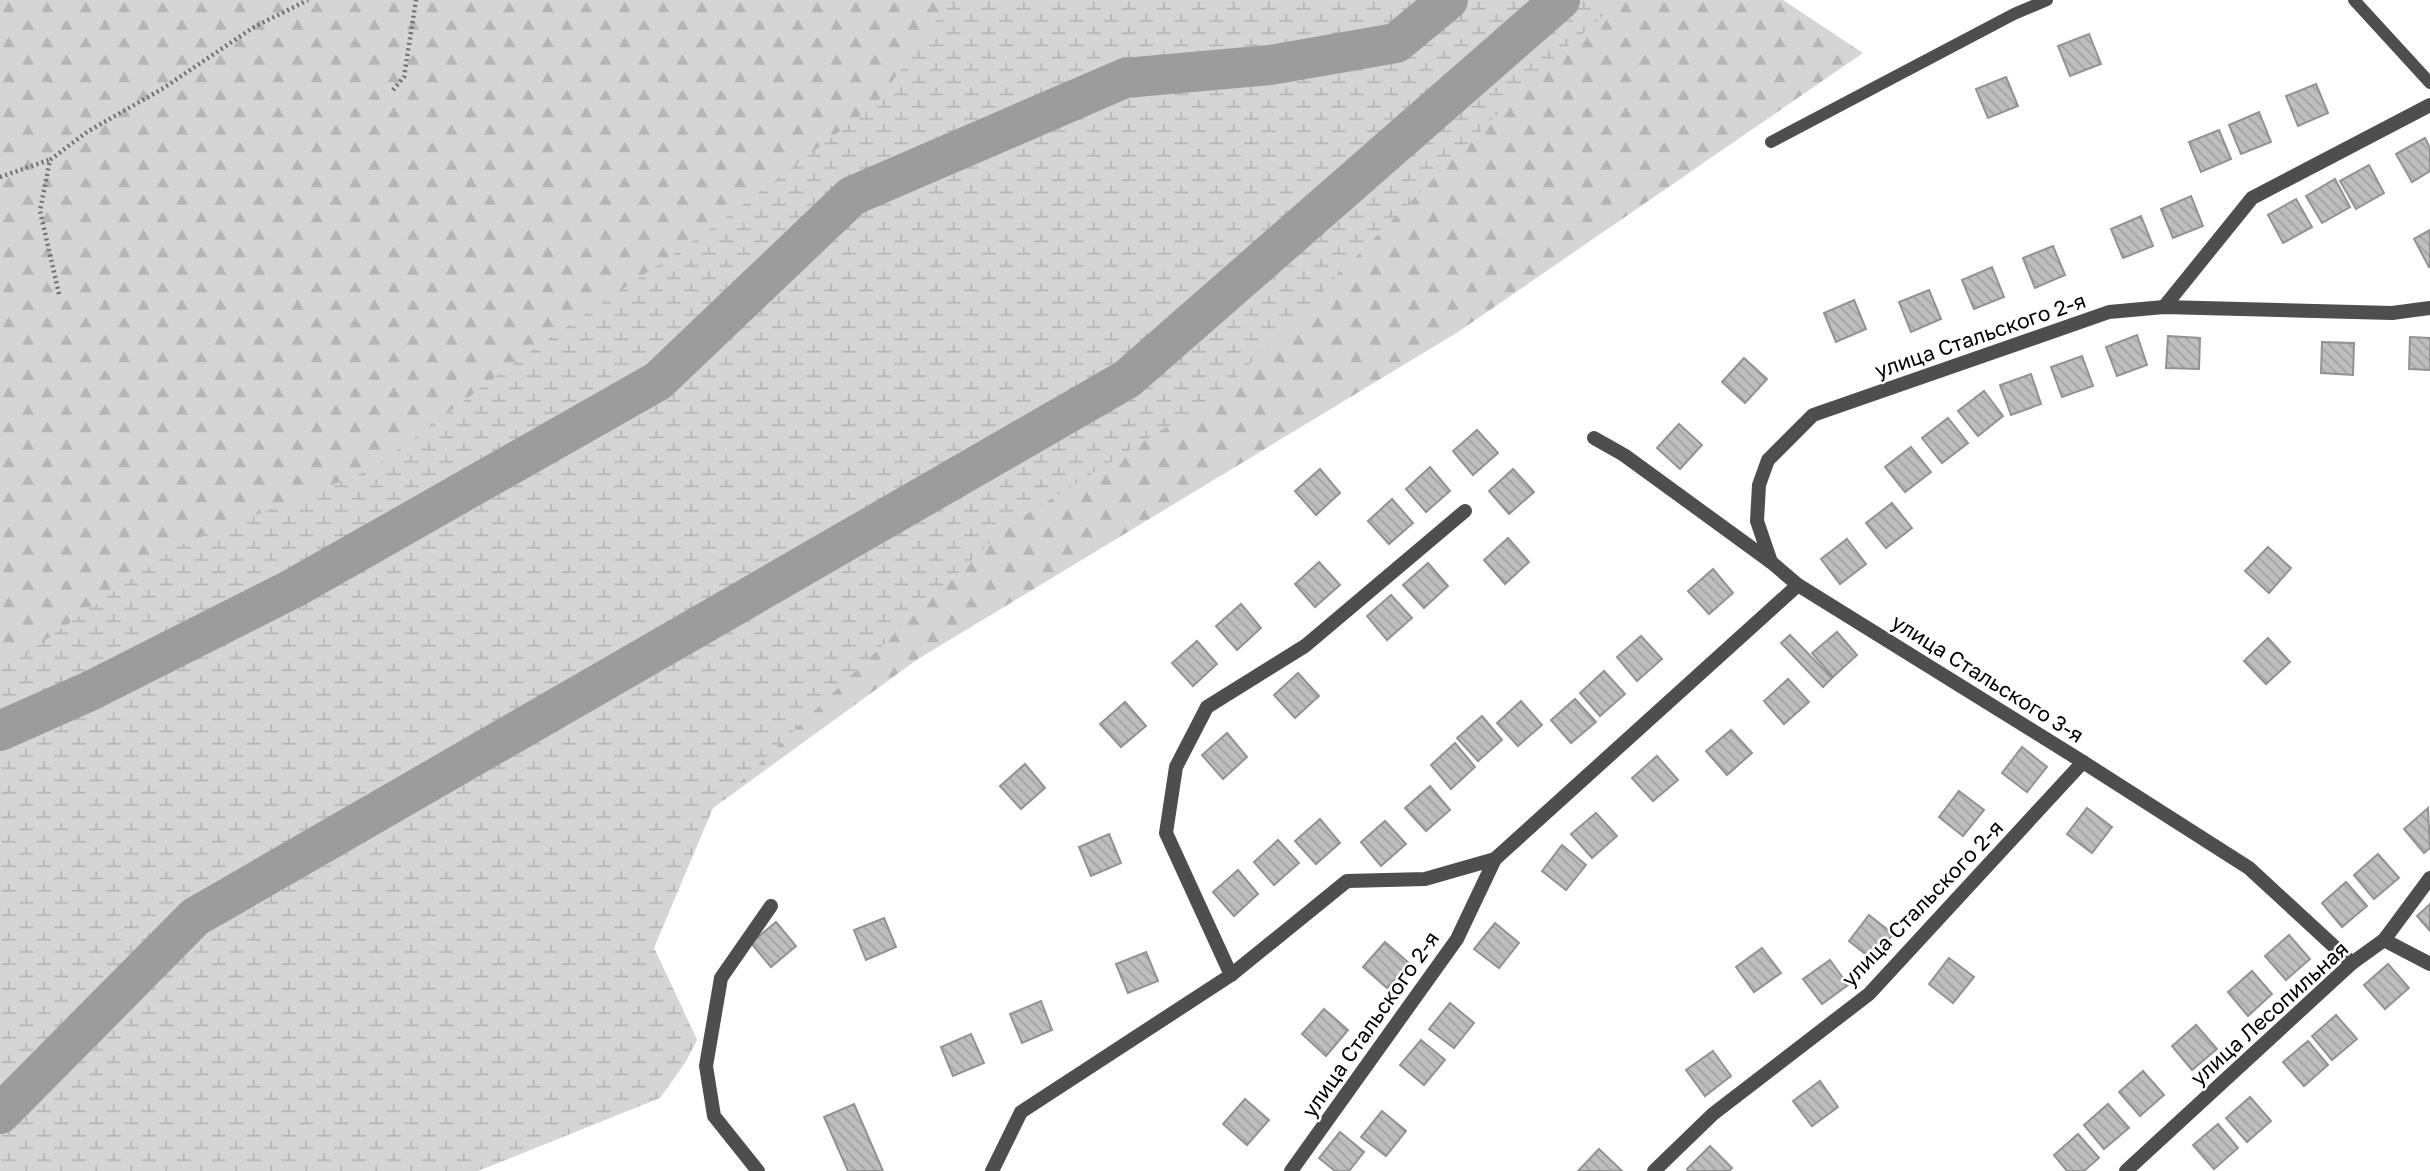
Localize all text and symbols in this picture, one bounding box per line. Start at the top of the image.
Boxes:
street label: улица Стальского 2-я [1871,287,2089,383]
street label: улица Стальского 3-я [1887,608,2089,748]
street label: улица Стальского 2-я [1836,814,2008,992]
street label: улица Стальского 2-я [1296,926,1444,1122]
street label: улица Лесопильная [2185,935,2353,1091]

